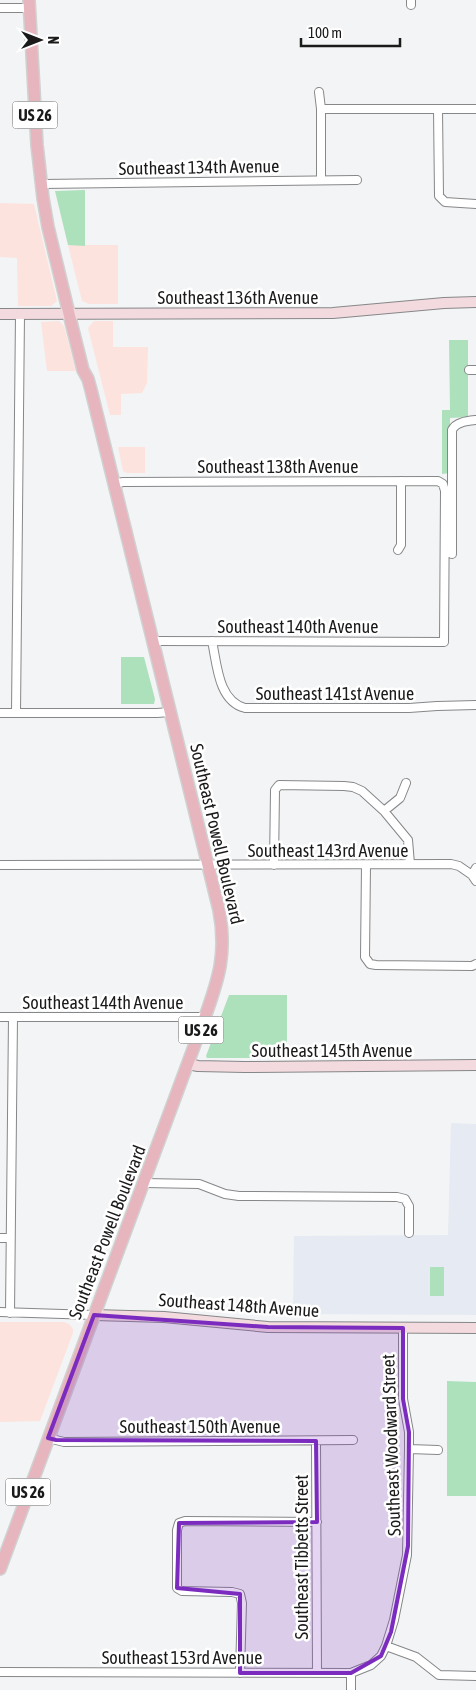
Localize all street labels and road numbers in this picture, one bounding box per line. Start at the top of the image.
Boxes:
road number: US 26 [12,102,58,128]
street label: Southeast 134th Avenue [118,155,280,179]
street label: Southeast 136th Avenue [158,287,318,308]
street label: Southeast 138th Avenue [198,456,358,477]
street label: Southeast 140th Avenue [218,616,378,637]
street label: Southeast 141st Avenue [256,683,414,704]
street label: Southeast Powell Boulevard [186,742,248,926]
street label: Southeast 143rd Avenue [248,840,408,861]
street label: Southeast 144th Avenue [23,992,183,1013]
road number: US 26 [178,1016,224,1044]
street label: Southeast 145th Avenue [252,1040,412,1061]
street label: Southeast Powell Boulevard [64,1142,150,1322]
street label: Southeast 148th Avenue [158,1289,320,1321]
street label: Southeast Woodward Street [377,1354,405,1536]
street label: Southeast 150th Avenue [120,1416,280,1437]
street label: Southeast Tibbetts Street [291,1475,312,1639]
road number: US 26 [5,1478,50,1505]
street label: Southeast 153rd Avenue [102,1647,262,1668]

